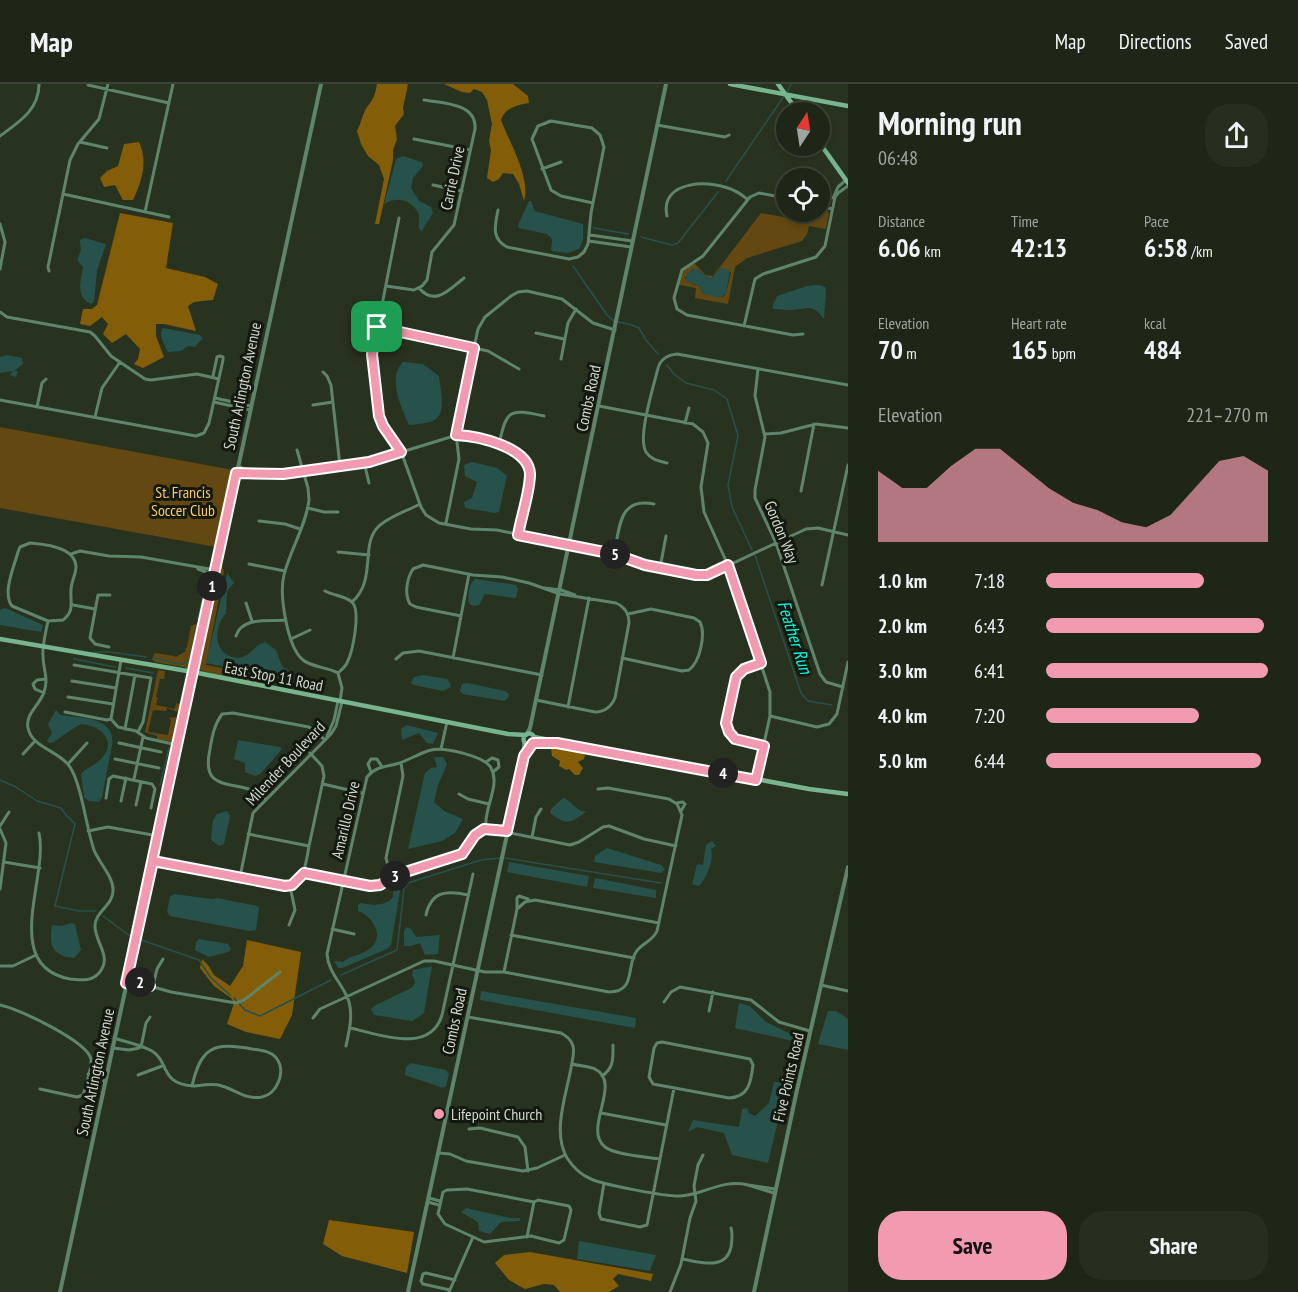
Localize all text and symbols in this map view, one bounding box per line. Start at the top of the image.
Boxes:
text: Map [30,23,73,60]
text: Map [1055,28,1086,55]
text: Directions [1119,28,1192,55]
text: Saved [1225,28,1268,55]
text: Morning run [878,101,1022,144]
north arrow [776,102,830,156]
map controls [776,102,830,222]
button: share [1205,104,1268,167]
street label: Carrie Drive [435,144,469,212]
text: 06:48 [878,145,918,171]
button: locate [776,168,830,222]
text: Distance [878,211,925,231]
text: Time [1011,211,1039,231]
text: Pace [1144,211,1169,231]
text: 6.06 [878,231,921,264]
text: 42:13 [1011,231,1067,264]
text: 6:58 [1144,231,1188,264]
text: km [921,241,941,261]
text: /km [1188,241,1213,261]
pin [351,301,402,352]
icon: arrive [360,310,393,343]
text: Elevation [878,313,929,333]
text: Heart rate [1011,313,1067,333]
text: kcal [1144,313,1166,333]
street label: South Arlington Avenue [219,320,265,452]
text: 70 [878,333,903,366]
text: 165 [1011,333,1048,366]
text: 484 [1144,333,1181,366]
text: m [903,343,917,363]
text: bpm [1048,343,1076,363]
street label: Combs Road [571,363,605,433]
text: Elevation [878,402,942,428]
text: 221–270 m [1186,402,1268,428]
park label: St. Francis Soccer Club [151,482,215,520]
street label: Gordon Way [760,498,804,566]
pin: 5 [600,539,630,569]
text: 5 [611,544,619,564]
text: 1.0 km [878,568,927,594]
text: 7:18 [974,568,1005,594]
pin: 1 [197,571,227,601]
text: 1 [208,576,216,596]
water label: Feather Run [772,598,818,677]
text: 2.0 km [878,613,927,639]
text: 6:43 [974,613,1005,639]
street label: East Stop 11 Road [223,657,325,695]
text: 3.0 km [878,658,927,684]
text: 6:41 [974,658,1005,684]
text: 4.0 km [878,703,927,729]
text: 7:20 [974,703,1005,729]
street label: Milender Boulevard [241,717,329,809]
text: 5.0 km [878,748,927,774]
text: 6:44 [974,748,1005,774]
pin: 4 [708,758,738,788]
text: 4 [719,763,727,783]
street label: Amarillo Drive [326,779,364,861]
pin: 3 [380,861,410,891]
text: 3 [391,866,399,886]
pin: 2 [125,967,155,997]
text: 2 [136,972,144,992]
street label: Combs Road [437,986,471,1056]
street label: South Arlington Avenue [72,1006,118,1138]
street label: Five Points Road [768,1030,808,1124]
place label: Lifepoint Church [451,1104,542,1124]
marker: Lifepoint Church [432,1107,446,1121]
button: Save [878,1211,1067,1280]
button: Share [1079,1211,1268,1280]

